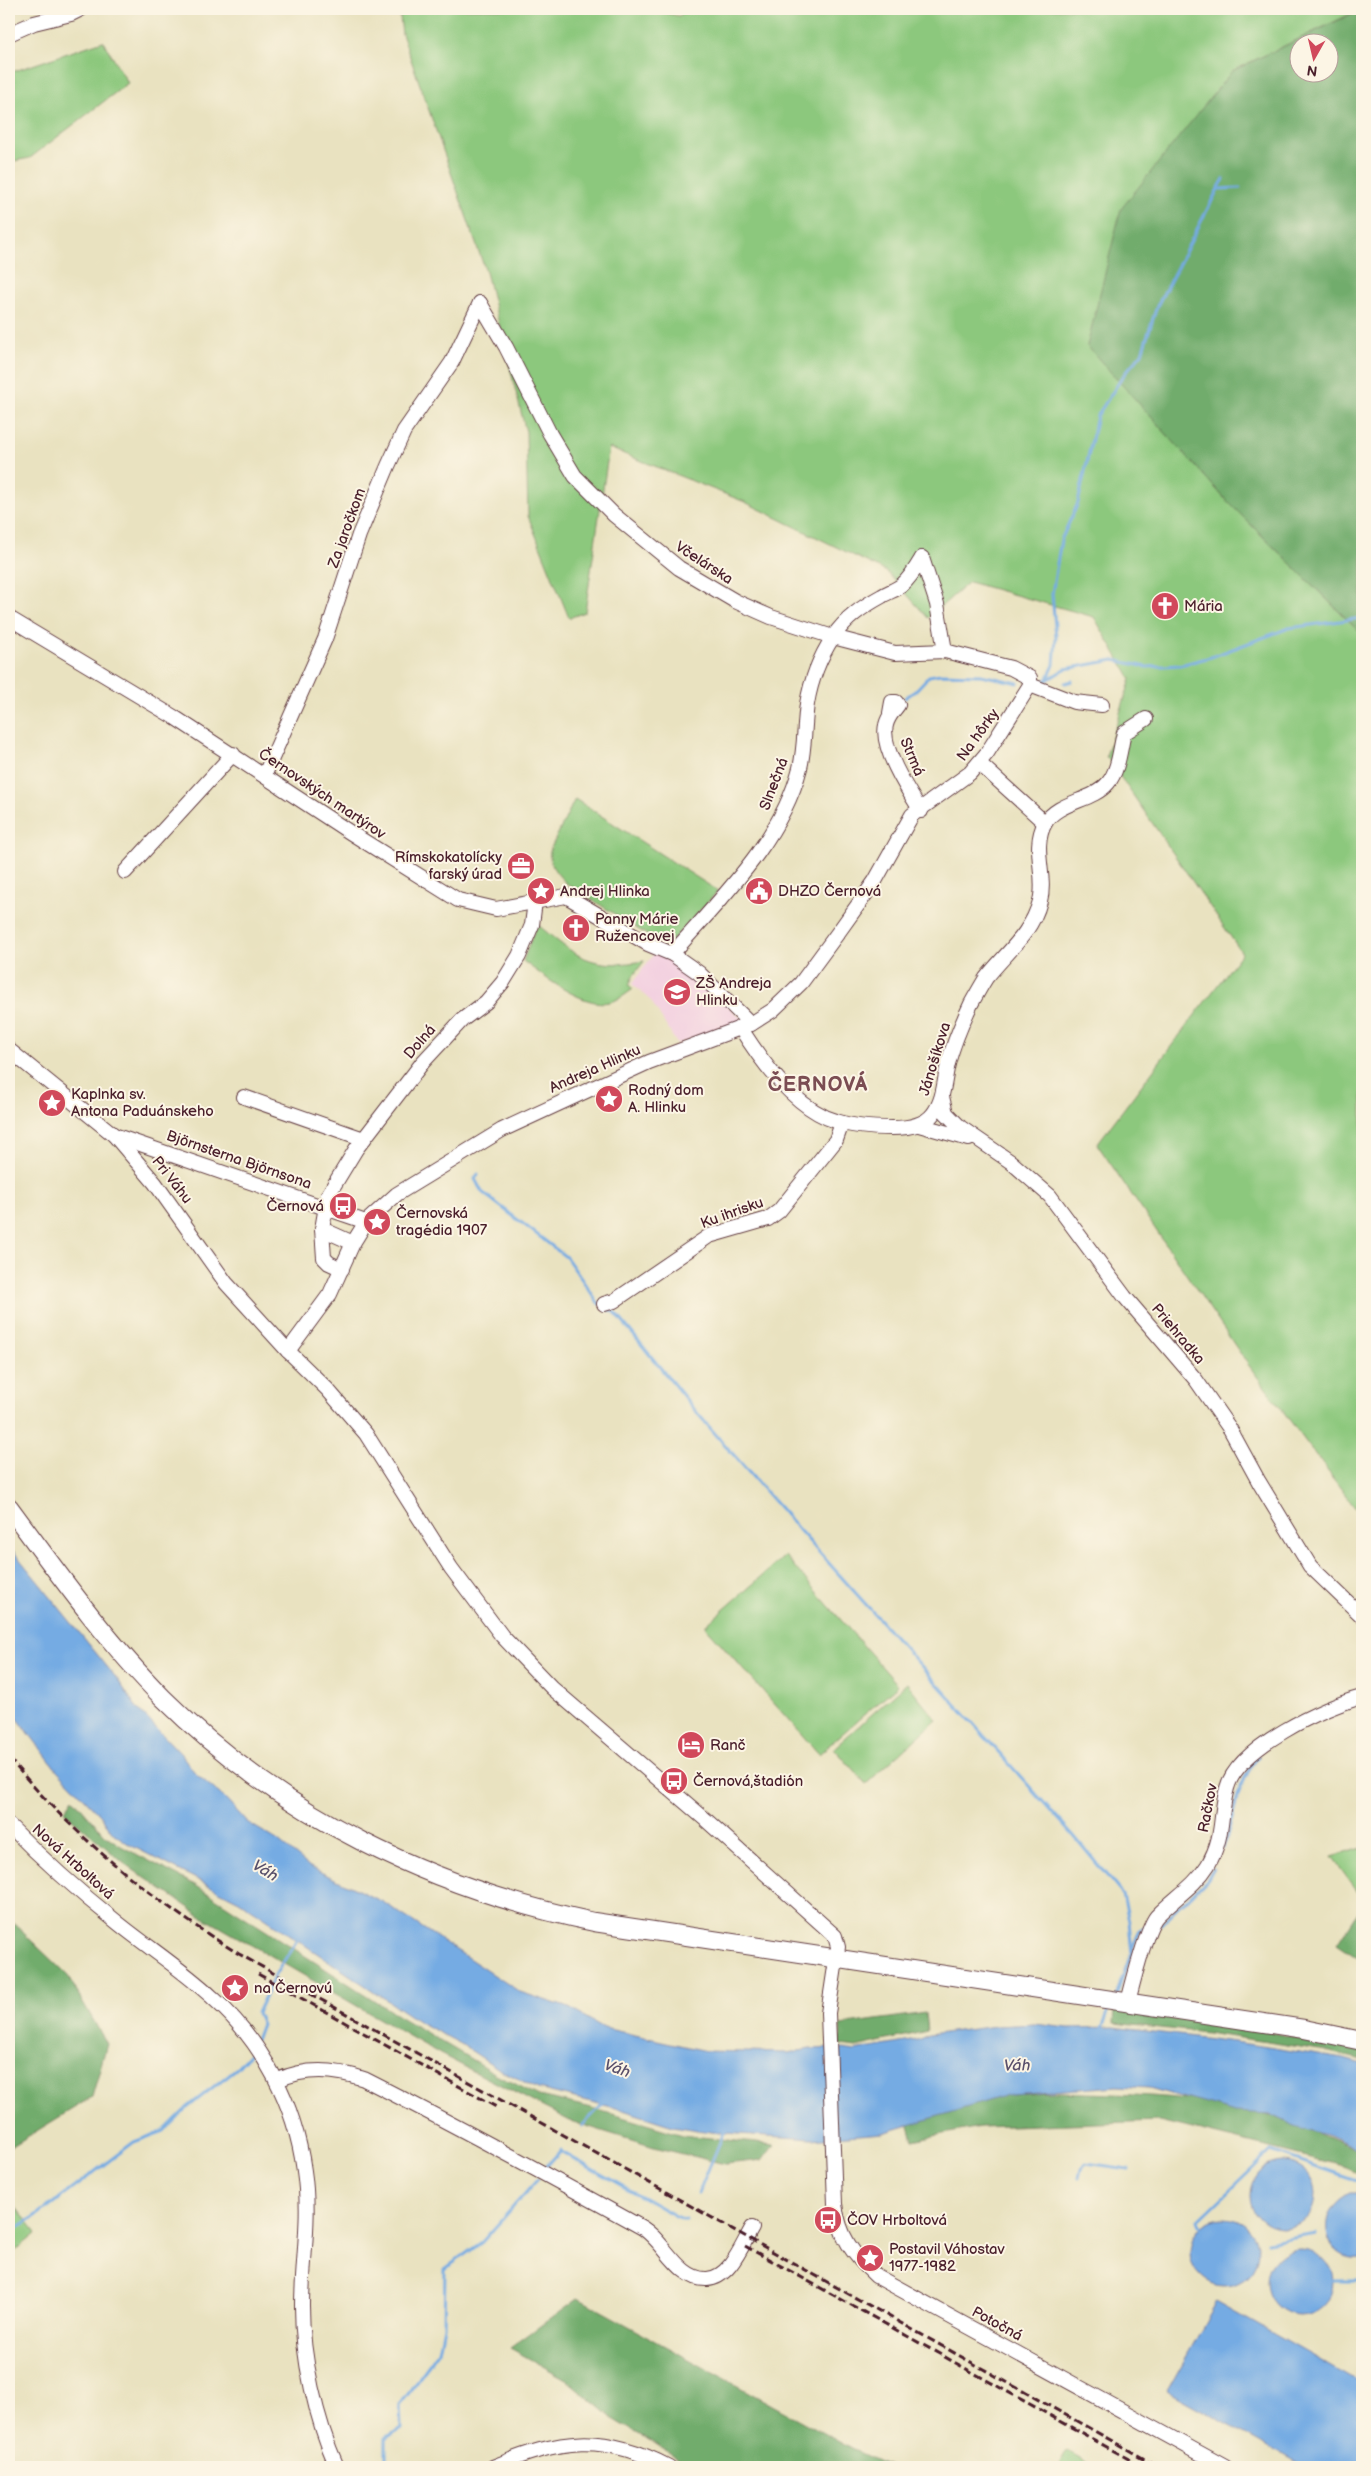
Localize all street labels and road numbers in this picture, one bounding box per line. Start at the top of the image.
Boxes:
street label: Za jaročkom [323,486,370,571]
street label: Včelárska [671,537,737,589]
street label: Na hôrky [953,705,1004,765]
street label: Strmá [895,735,929,779]
street label: Černovských martýrov [255,744,390,844]
street label: Slnečná [755,755,793,813]
street label: Jánošíkova [915,1020,955,1098]
street label: Dolná [400,1021,440,1063]
street label: Andreja Hlinku [546,1040,644,1098]
street label: Björnsterna Björnsona [164,1126,314,1194]
street label: Pri Váhu [148,1152,196,1208]
street label: Ku ihrisku [698,1193,766,1233]
street label: Priehradka [1147,1300,1209,1368]
street label: Račkov [1194,1781,1222,1834]
street label: Nová Hrboltová [28,1820,118,1904]
street label: Potočná [968,2302,1026,2346]

